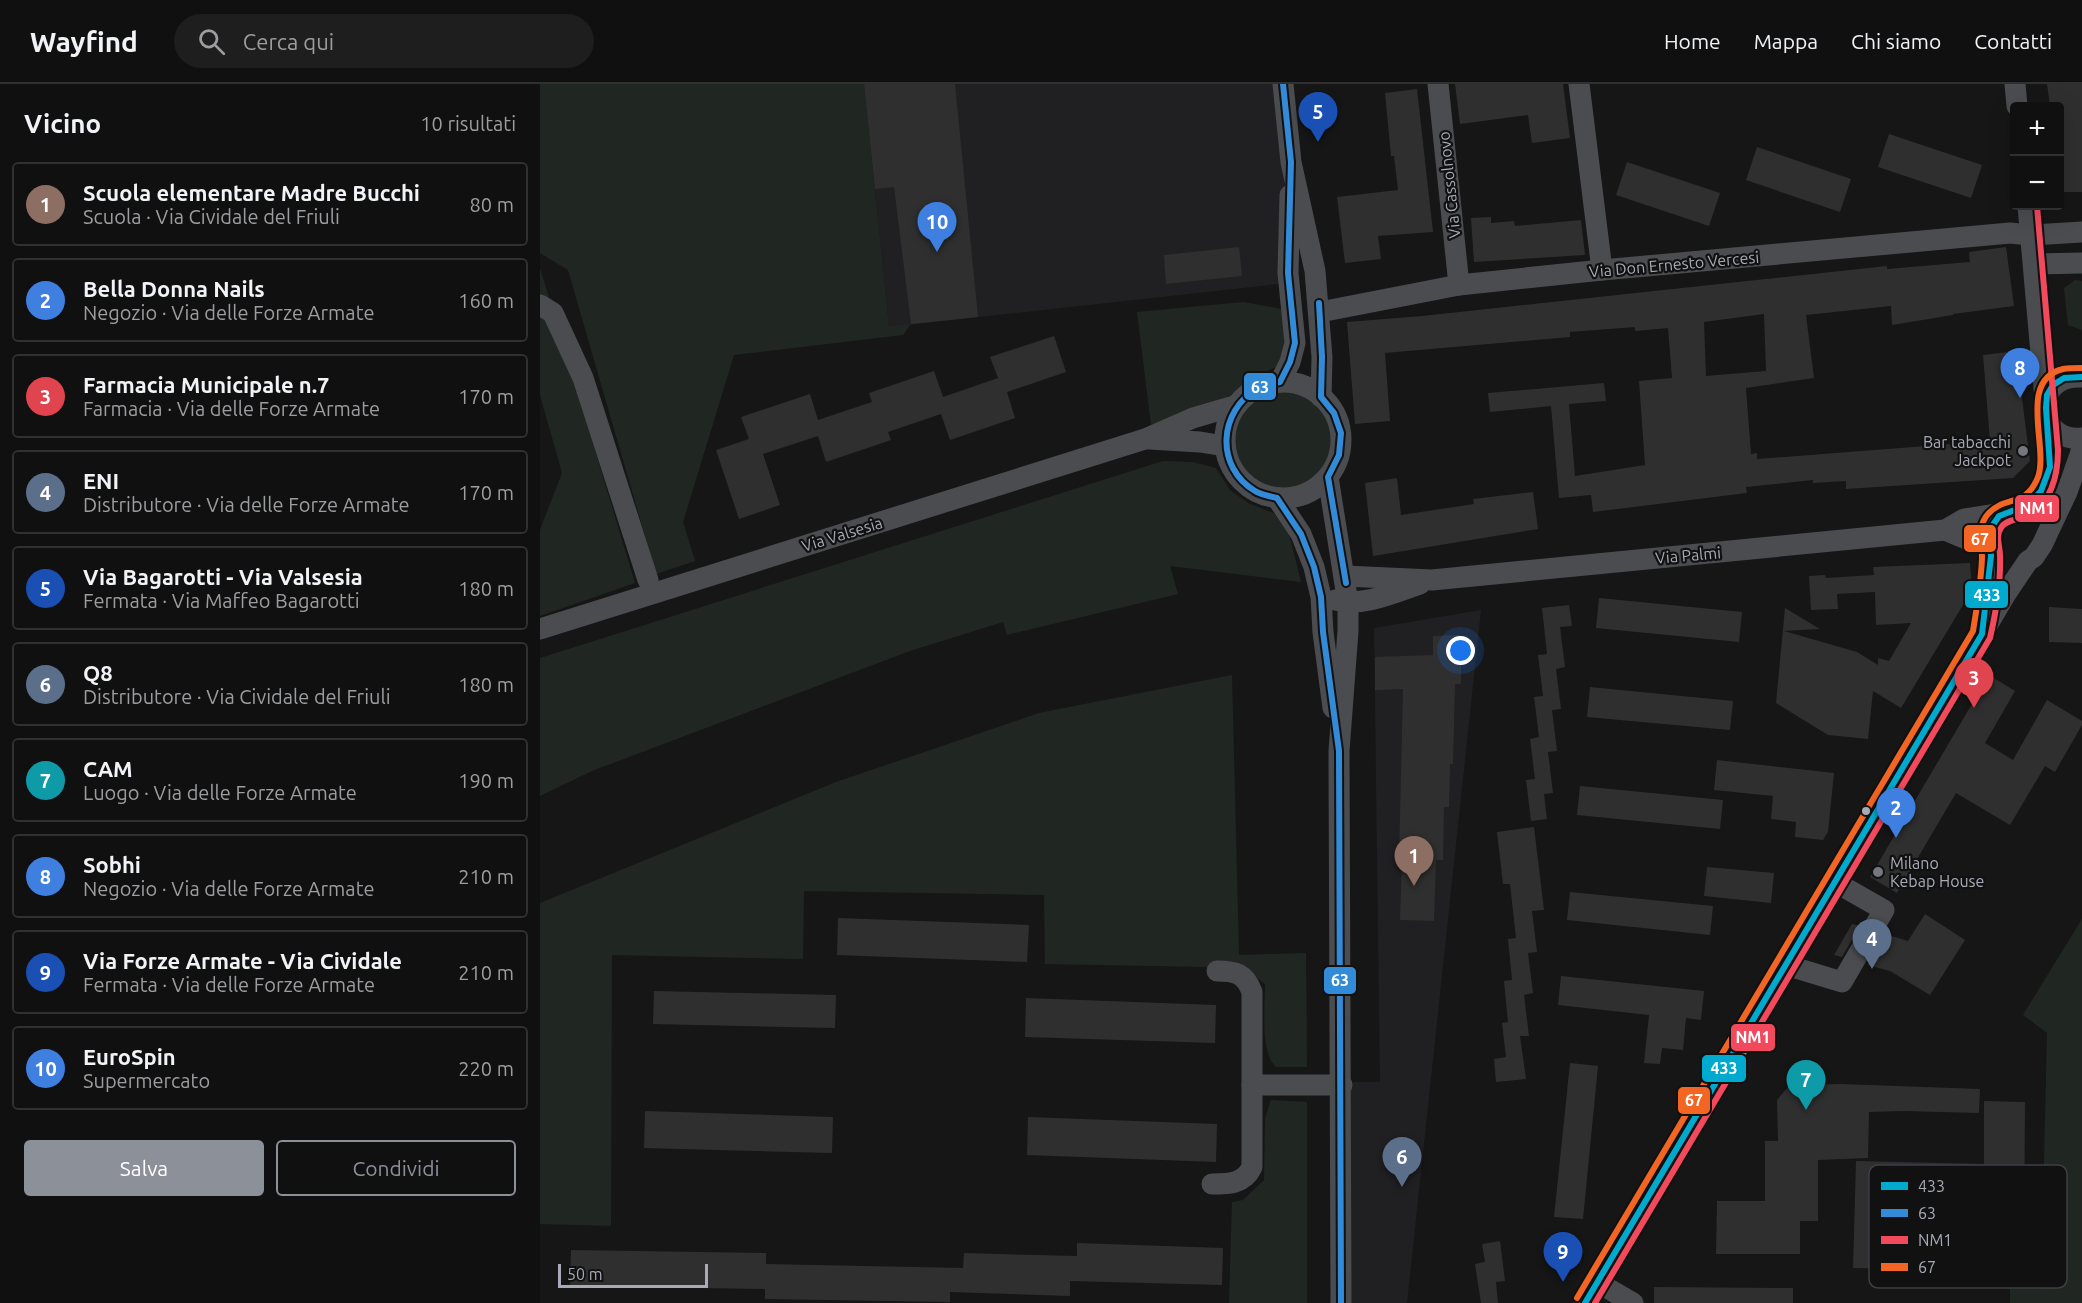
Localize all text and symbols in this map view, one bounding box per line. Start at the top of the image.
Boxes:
search box [174,14,594,68]
icon: search [195,25,228,58]
text: Wayfind [30,26,138,57]
text: Cerca qui [243,29,334,54]
text: Home [1664,29,1721,53]
text: Mappa [1754,29,1818,53]
text: Chi siamo [1851,29,1941,53]
text: Contatti [1974,29,2052,53]
pin: 5 [1298,92,1338,142]
map controls [2010,102,2064,210]
button: + [2010,102,2064,156]
text: Vicino [24,109,101,138]
text: 10 risultati [420,112,516,135]
street label: Via Cassolnovo [1434,131,1464,239]
button: − [2010,156,2064,210]
text: Scuola elementare Madre Bucchi [83,180,420,205]
text: 1 [40,193,51,216]
text: 80 m [470,193,514,216]
pin: 10 [918,202,956,252]
text: Scuola · Via Cividale del Friuli [83,205,340,228]
street label: Via Don Ernesto Vercesi [1588,248,1760,280]
text: Bella Donna Nails [83,276,265,301]
text: 2 [40,289,51,312]
text: 160 m [458,289,514,312]
text: Negozio · Via delle Forze Armate [83,301,375,324]
pin: 8 [2000,348,2040,398]
text: Farmacia Municipale n.7 [83,372,329,397]
line badge: 63 [1243,372,1277,401]
text: 63 [1251,378,1269,396]
text: 3 [40,385,51,408]
text: 170 m [458,385,514,408]
text: Farmacia · Via delle Forze Armate [83,397,380,420]
place label: Bar tabacchi Jackpot [1923,433,2012,469]
marker: Bar tabacchi Jackpot [2016,444,2030,458]
text: ENI [83,468,119,493]
text: 4 [40,481,51,504]
text: 170 m [458,481,514,504]
text: Distributore · Via delle Forze Armate [83,493,410,516]
line badge: NM1 [2014,494,2060,523]
text: NM1 [2019,499,2055,517]
street label: Via Valsesia [799,513,885,555]
line badge: 67 [1963,524,1997,553]
text: 67 [1971,530,1989,548]
street label: Via Palmi [1654,543,1722,567]
text: Via Bagarotti - Via Valsesia [83,564,363,589]
text: 5 [40,577,51,600]
text: 180 m [458,577,514,600]
line badge: 433 [1964,580,2009,609]
text: 433 [1973,586,2001,604]
text: Fermata · Via Maffeo Bagarotti [83,589,360,612]
your location [1446,636,1475,665]
pin: 3 [1954,658,1994,708]
text: Q8 [83,660,113,685]
text: 6 [40,673,51,696]
text: 180 m [458,673,514,696]
text: Distributore · Via Cividale del Friuli [83,685,391,708]
text: CAM [83,756,133,781]
text: 7 [40,769,51,792]
text: 190 m [458,769,514,792]
text: Luogo · Via delle Forze Armate [83,781,357,804]
pin: 2 [1876,788,1916,838]
unlabelled marker [1860,805,1872,817]
pin: 1 [1394,836,1434,886]
text: Sobhi [83,852,141,877]
place label: Milano Kebap House [1890,854,1984,890]
text: 8 [40,865,51,888]
text: 210 m [458,865,514,888]
marker: Milano Kebap House [1871,865,1885,879]
text: Negozio · Via delle Forze Armate [83,877,375,900]
pin: 4 [1852,920,1892,969]
text: Via Forze Armate - Via Cividale [83,948,402,973]
text: 9 [40,961,51,984]
text: 210 m [458,961,514,984]
line badge: 63 [1323,966,1357,995]
text: 63 [1331,971,1349,989]
text: Fermata · Via delle Forze Armate [83,973,375,996]
line badge: NM1 [1730,1023,1776,1052]
text: NM1 [1735,1028,1771,1046]
text: EuroSpin [83,1044,176,1069]
line badge: 433 [1701,1054,1747,1083]
text: 10 [34,1057,57,1080]
text: 220 m [458,1057,514,1080]
text: 433 [1710,1059,1738,1077]
pin: 7 [1786,1060,1826,1110]
text: Supermercato [83,1069,210,1092]
line badge: 67 [1677,1086,1711,1115]
text: 67 [1685,1091,1703,1109]
pin: 6 [1382,1138,1422,1187]
button: Salva [24,1140,264,1196]
button: Condividi [276,1140,516,1196]
legend [1869,1165,2067,1288]
text: 433 [1918,1177,1945,1195]
text: 63 [1918,1204,1936,1222]
text: NM1 [1918,1231,1952,1249]
pin: 9 [1544,1232,1582,1282]
text: 67 [1918,1258,1936,1276]
scale bar [558,1261,708,1288]
text: 50 m [567,1265,603,1283]

